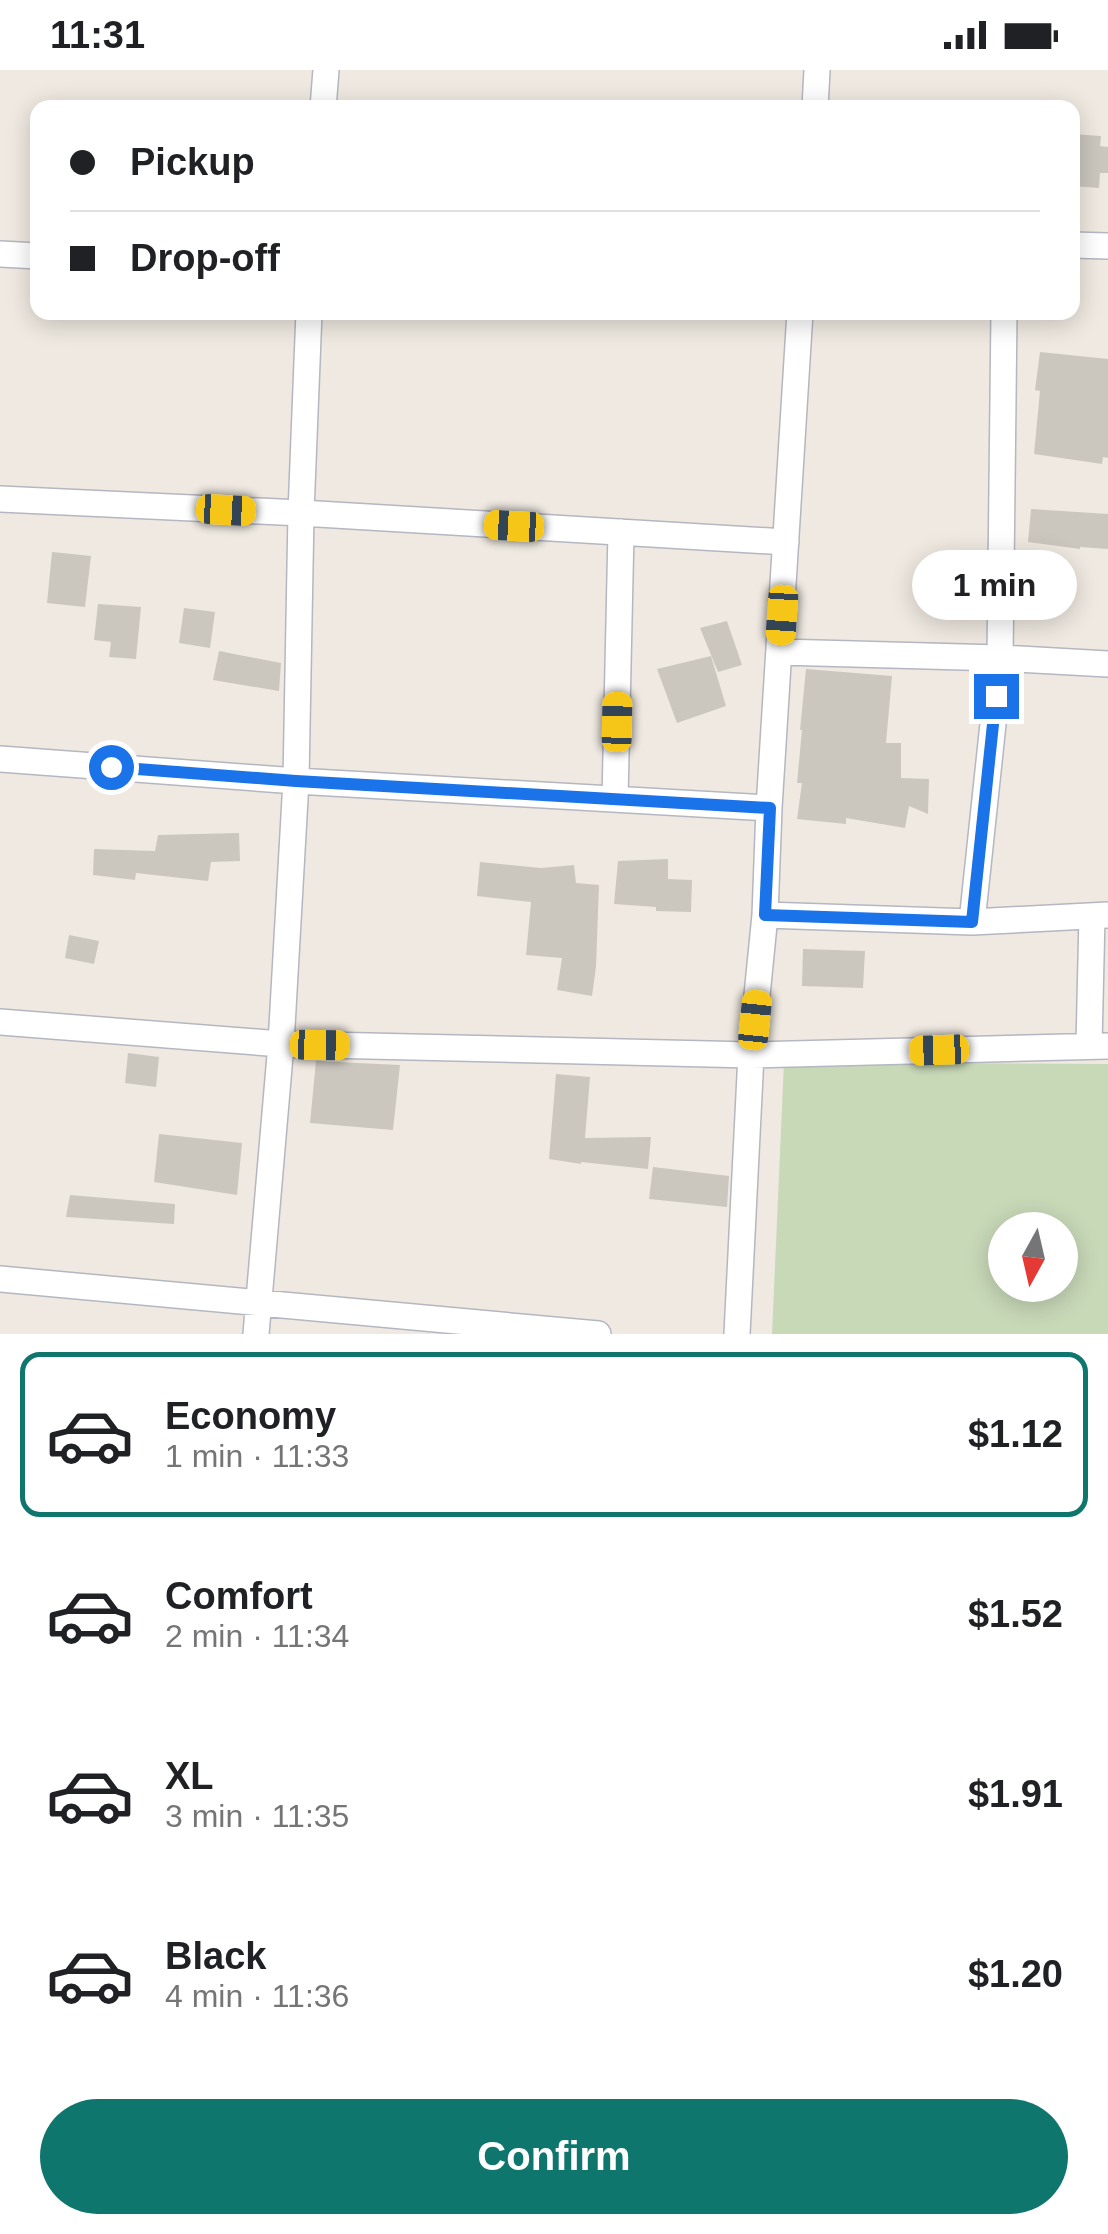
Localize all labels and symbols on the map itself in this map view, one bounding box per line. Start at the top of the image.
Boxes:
car [195,493,257,527]
car [483,509,545,543]
callout: 1 min [914,551,1078,621]
car [765,584,799,646]
route end [974,674,1019,719]
car [601,692,633,752]
route start [89,745,134,790]
car [737,989,773,1051]
car [290,1029,350,1061]
car [908,1034,970,1066]
north arrow [988,1212,1078,1302]

